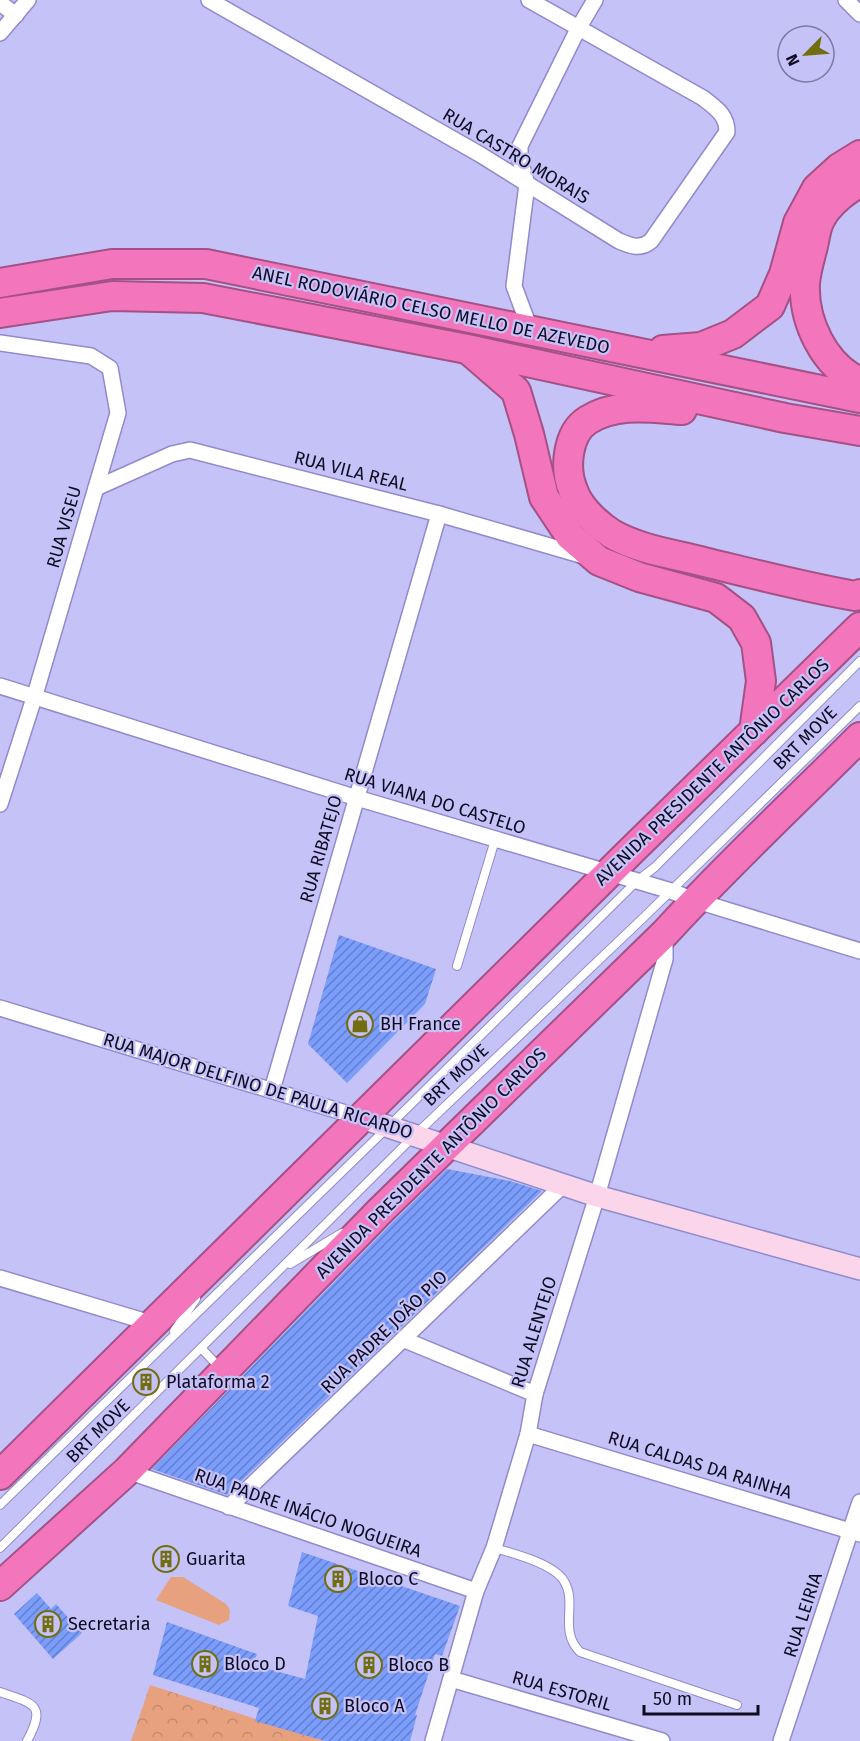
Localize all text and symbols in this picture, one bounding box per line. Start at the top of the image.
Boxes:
north arrow [776,24,836,84]
text: N [782,51,804,69]
street label: RUA CASTRO MORAIS [439,103,594,209]
street label: ANEL RODOVIÁRIO CELSO MELLO DE AZEVEDO [250,260,612,359]
street label: RUA VILA REAL [292,446,410,496]
street label: RUA VISEU [42,483,86,571]
street label: AVENIDA PRESIDENTE ANTÔNIO CARLOS [590,654,834,890]
street label: BRT MOVE [768,701,842,775]
street label: RUA VIANA DO CASTELO [342,763,528,839]
street label: RUA RIBATEJO [295,793,347,905]
shop icon: BH France [345,1009,375,1039]
place label: BH France [380,1013,461,1035]
street label: RUA MAJOR DELFINO DE PAULA RICARDO [101,1028,415,1144]
street label: BRT MOVE [419,1039,493,1111]
street label: AVENIDA PRESIDENTE ANTÔNIO CARLOS [311,1043,551,1283]
street label: RUA PADRE JOÃO PIO [315,1265,452,1398]
street label: RUA ALENTEJO [507,1274,561,1390]
building icon: Plataforma 2 [131,1367,161,1397]
place label: Plataforma 2 [166,1371,270,1393]
street label: BRT MOVE [61,1394,135,1468]
street label: RUA CALDAS DA RAINHA [605,1427,795,1504]
street label: RUA PADRE INÁCIO NOGUEIRA [192,1463,425,1562]
building icon: Guarita [151,1544,181,1574]
place label: Guarita [186,1548,246,1570]
building icon: Bloco C [323,1564,353,1594]
place label: Bloco C [358,1568,418,1590]
street label: RUA LEIRIA [779,1569,827,1660]
building icon: Secretaria [33,1609,63,1639]
place label: Secretaria [68,1613,150,1635]
building icon: Bloco D [190,1649,220,1679]
building icon: Bloco B [354,1650,384,1680]
place label: Bloco D [224,1653,286,1675]
place label: Bloco B [388,1654,449,1676]
street label: RUA ESTORIL [510,1666,614,1716]
scale bar [644,1678,758,1716]
text: 50 m [653,1688,692,1710]
building icon: Bloco A [310,1691,340,1721]
place label: Bloco A [344,1695,405,1717]

